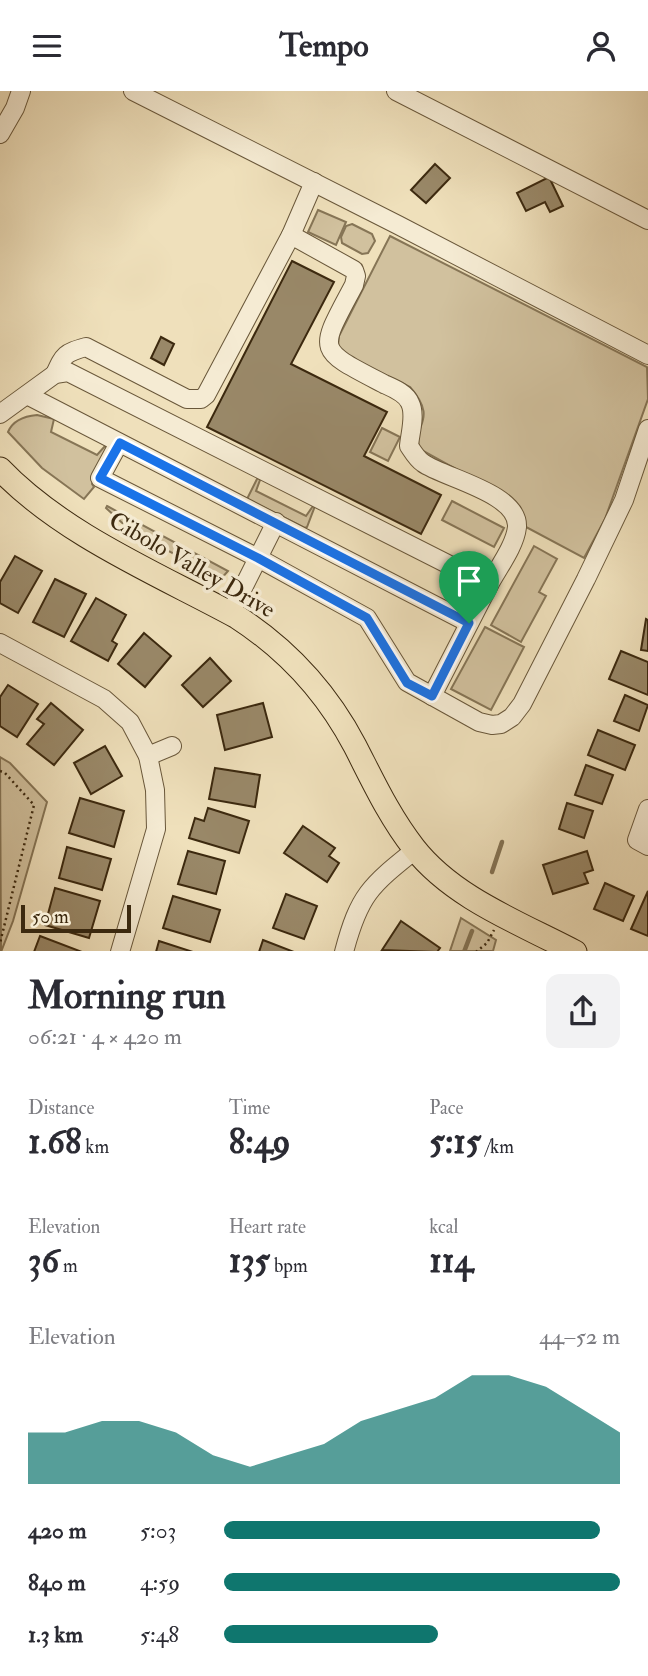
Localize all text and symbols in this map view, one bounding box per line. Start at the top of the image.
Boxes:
text: Tempo [279,26,369,66]
icon: menu [28,27,66,65]
icon: person [582,27,620,65]
street label: Cibolo Valley Drive [103,505,281,625]
pin [439,551,499,623]
icon: arrive [450,562,488,600]
scale bar [21,902,131,934]
text: 50 m [32,905,69,929]
text: Morning run [28,972,226,1020]
button: share [546,974,620,1048]
text: 06:21 · 4 × 420 m [28,1022,182,1051]
text: Distance [28,1096,94,1120]
text: Time [229,1096,270,1120]
text: Pace [429,1096,463,1120]
text: 1.68 [28,1120,81,1164]
text: 8:49 [229,1120,291,1164]
text: 5:15 [429,1120,481,1164]
text: km [81,1135,109,1159]
text: /km [481,1135,514,1159]
text: Elevation [28,1215,100,1239]
text: Heart rate [229,1215,306,1239]
text: kcal [429,1215,458,1239]
text: 36 [28,1239,59,1283]
text: 135 [229,1239,270,1283]
text: 114 [429,1239,473,1283]
text: m [59,1254,78,1278]
text: bpm [270,1254,308,1278]
text: Elevation [28,1322,116,1351]
text: 44–52 m [539,1322,620,1351]
text: 420 m [28,1516,87,1545]
text: 5:03 [140,1516,176,1545]
text: 840 m [28,1568,86,1597]
text: 4:59 [140,1568,180,1597]
text: 1.3 km [28,1620,83,1649]
text: 5:48 [140,1620,179,1649]

